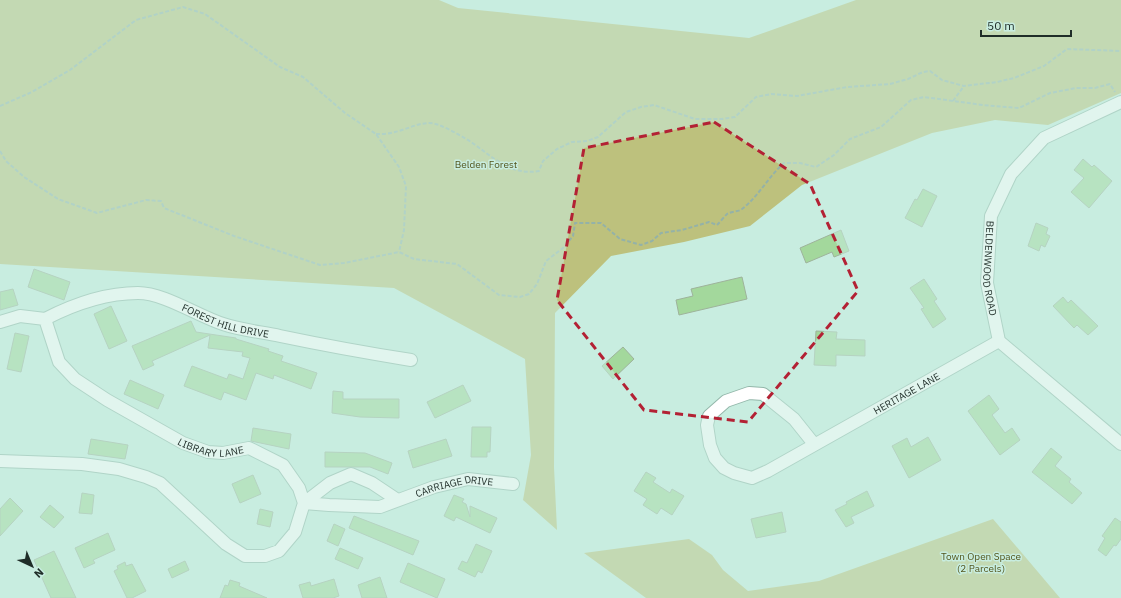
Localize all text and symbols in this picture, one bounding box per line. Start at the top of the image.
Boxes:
scale bar [981,12,1071,38]
text: 50 m [987,18,1015,33]
park label: Belden Forest [455,158,518,171]
street label: BELDENWOOD ROAD [980,220,1000,317]
street label: FOREST HILL DRIVE [180,300,270,340]
street label: HERITAGE LANE [871,369,942,417]
street label: LIBRARY LANE [176,435,245,460]
street label: CARRIAGE DRIVE [413,472,494,500]
north arrow [12,546,52,586]
park label: Town Open Space (2 Parcels) [941,550,1022,575]
text: N [31,565,47,581]

